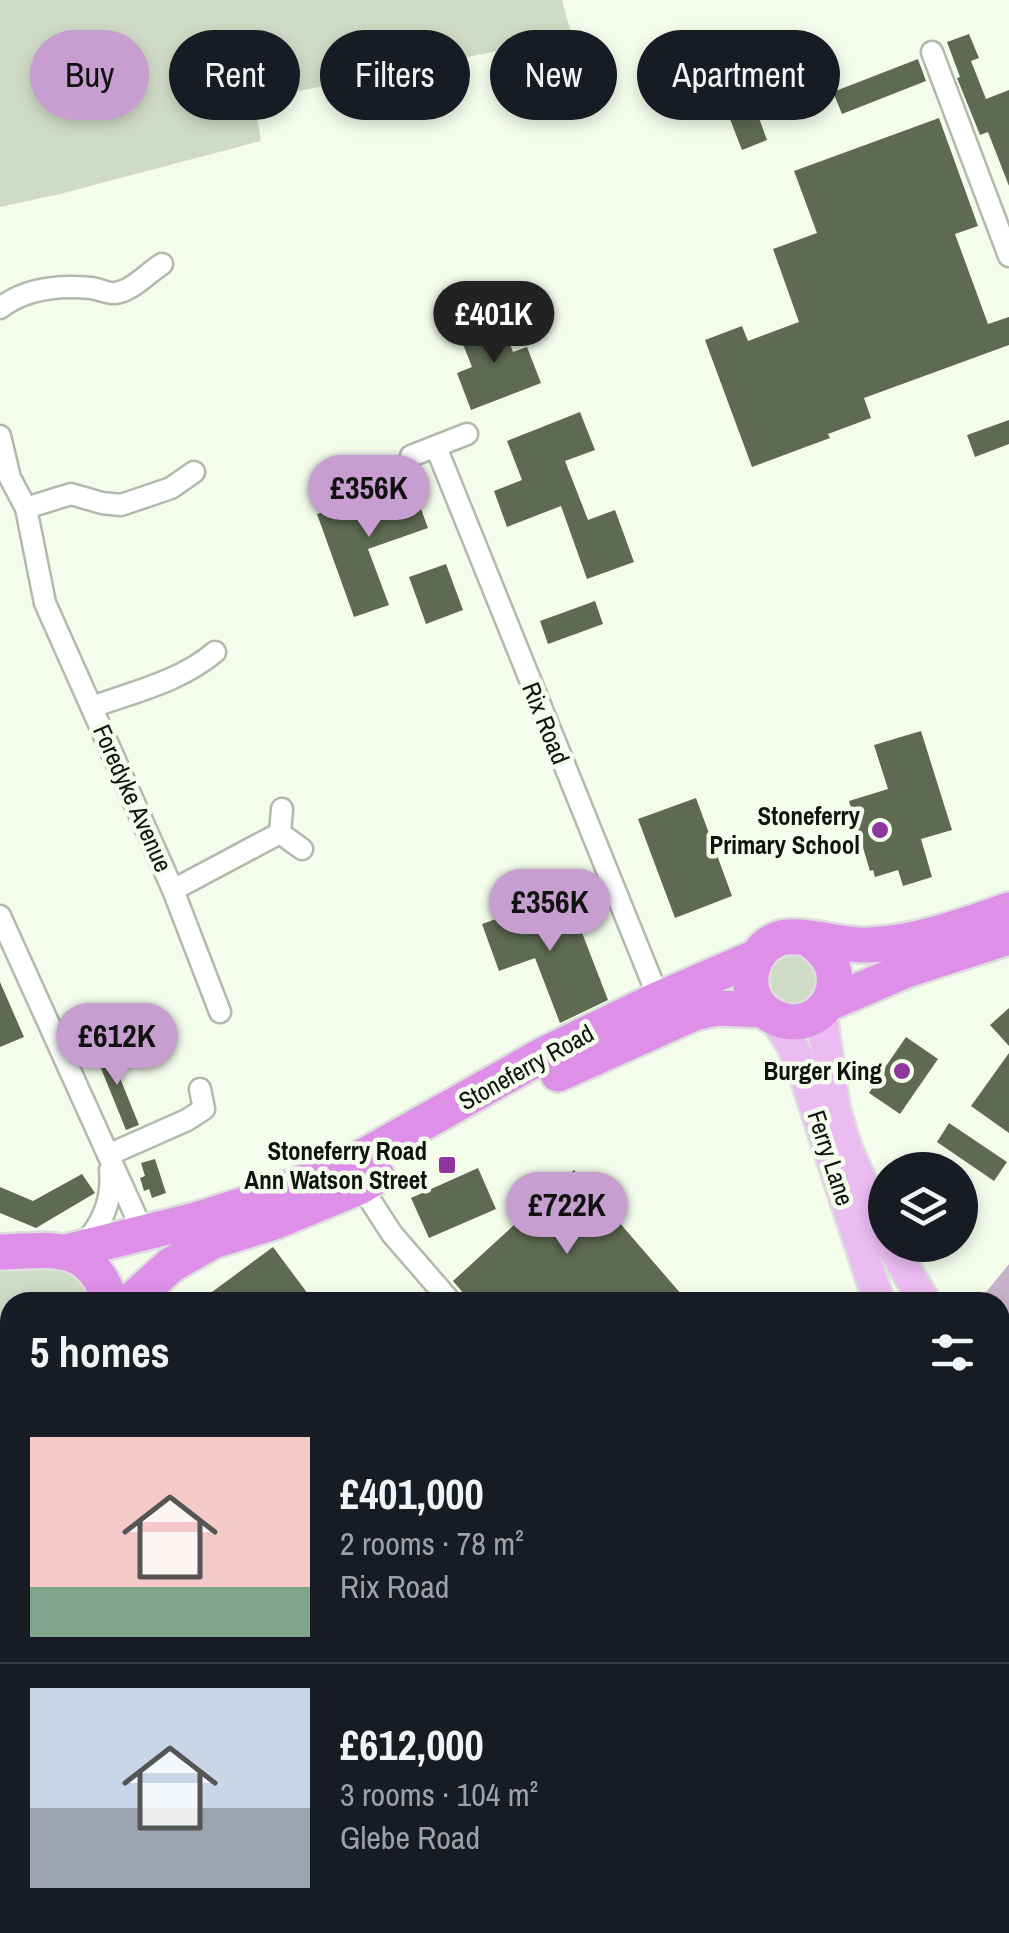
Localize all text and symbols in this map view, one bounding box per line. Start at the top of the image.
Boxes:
chip: Buy [30,30,149,120]
chip: Rent [169,30,300,120]
chip: Filters [320,30,470,120]
chip: New [490,30,617,120]
chip: Apartment [637,30,840,120]
pin: £401K [424,281,564,366]
text: £401K [455,292,533,335]
pin: £356K [299,455,439,540]
text: £356K [330,466,408,509]
street label: Rix Road [514,677,578,769]
street label: Foredyke Avenue [85,719,181,877]
place label: Stoneferry Primary School [710,799,861,862]
marker: Stoneferry Primary School [869,819,891,841]
pin: £356K [480,869,620,954]
text: £356K [511,880,589,923]
pin: £612K [47,1003,187,1088]
text: £612K [78,1014,156,1057]
street label: Stoneferry Road [452,1016,600,1118]
place label: Burger King [764,1054,882,1088]
marker: Burger King [891,1060,913,1082]
street label: Ferry Lane [800,1106,862,1210]
place label: Stoneferry Road Ann Watson Street [244,1134,427,1197]
map controls [868,1152,978,1262]
button: layers [868,1152,978,1262]
marker: Stoneferry Road Ann Watson Street [436,1154,458,1176]
pin: £722K [497,1172,637,1257]
text: £722K [528,1183,606,1226]
text: 5 homes [30,1324,170,1380]
icon: filters [925,1325,980,1380]
text: £401,000 [340,1466,484,1522]
icon: home [110,1477,230,1597]
text: 2 rooms · 78 m² [340,1522,524,1565]
text: Rix Road [340,1565,449,1608]
text: £612,000 [340,1717,484,1773]
icon: home [110,1728,230,1848]
text: 3 rooms · 104 m² [340,1773,538,1816]
text: Glebe Road [340,1816,480,1859]

